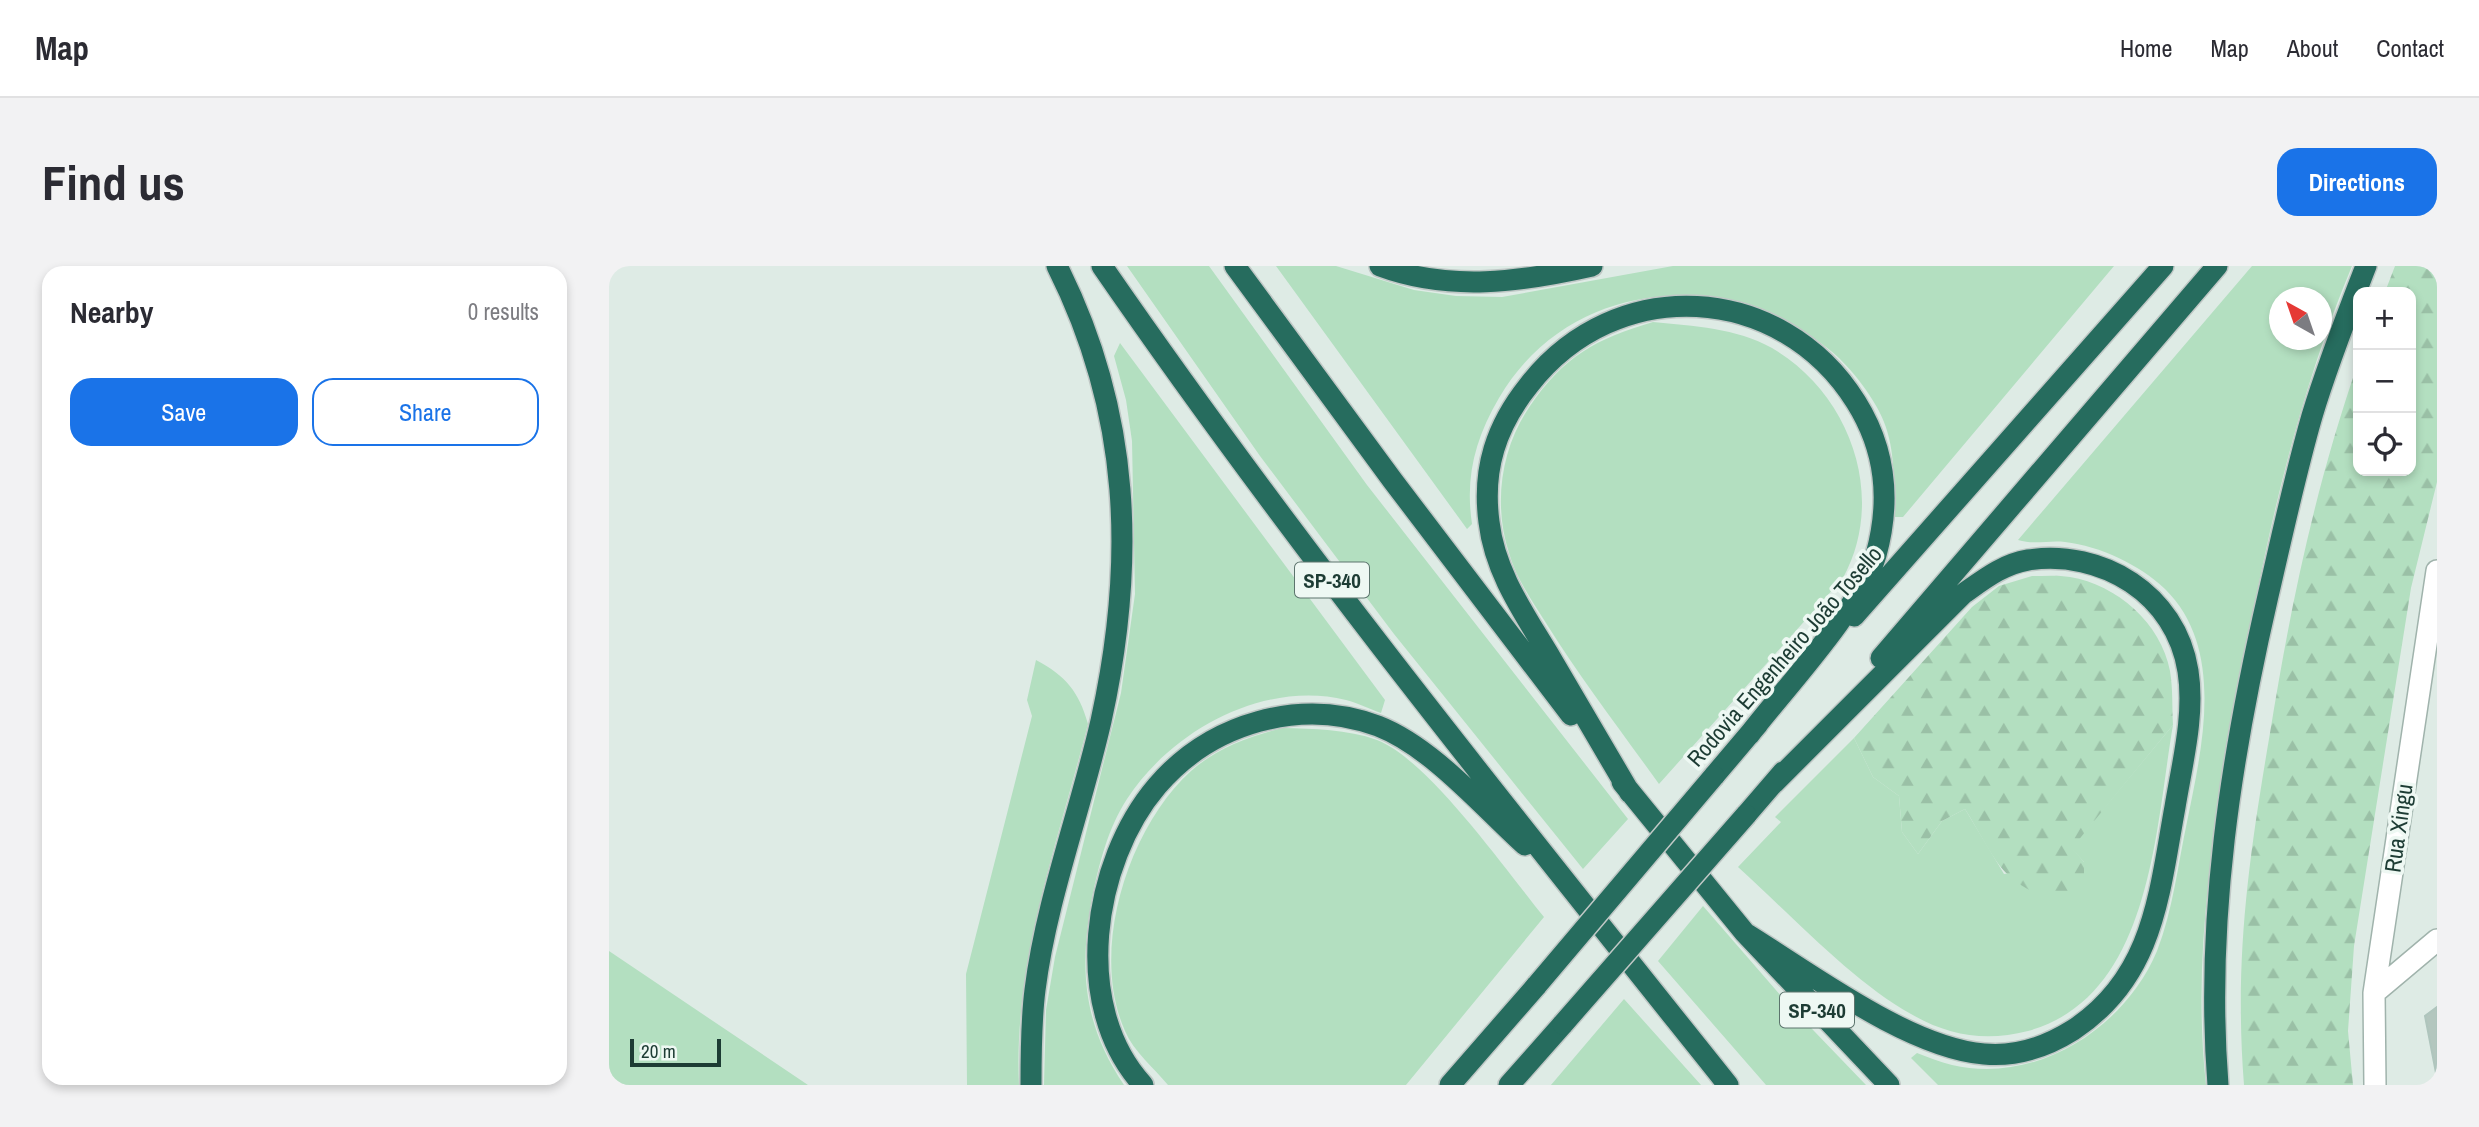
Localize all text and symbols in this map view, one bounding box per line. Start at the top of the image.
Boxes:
text: Map [35,26,89,70]
text: Home [2120,32,2172,64]
text: Map [2210,32,2249,64]
text: About [2287,32,2338,64]
text: Contact [2376,32,2444,64]
button: Directions [2277,148,2437,216]
text: Find us [42,149,185,215]
north arrow [2269,287,2332,350]
map controls [2353,287,2416,476]
button: + [2353,287,2416,350]
text: Nearby [70,292,153,332]
text: 0 results [468,296,539,327]
button: − [2353,350,2416,413]
button: Save [70,378,298,446]
button: Share [312,378,539,446]
button: locate [2353,413,2416,476]
street label: Rodovia Engenheiro João Tosello [1680,539,1888,773]
road number: SP-340 [1295,562,1369,598]
street label: Rua Xingu [2376,782,2420,874]
road number: SP-340 [1780,992,1854,1028]
scale bar [630,1036,721,1068]
text: 20 m [641,1038,676,1064]

